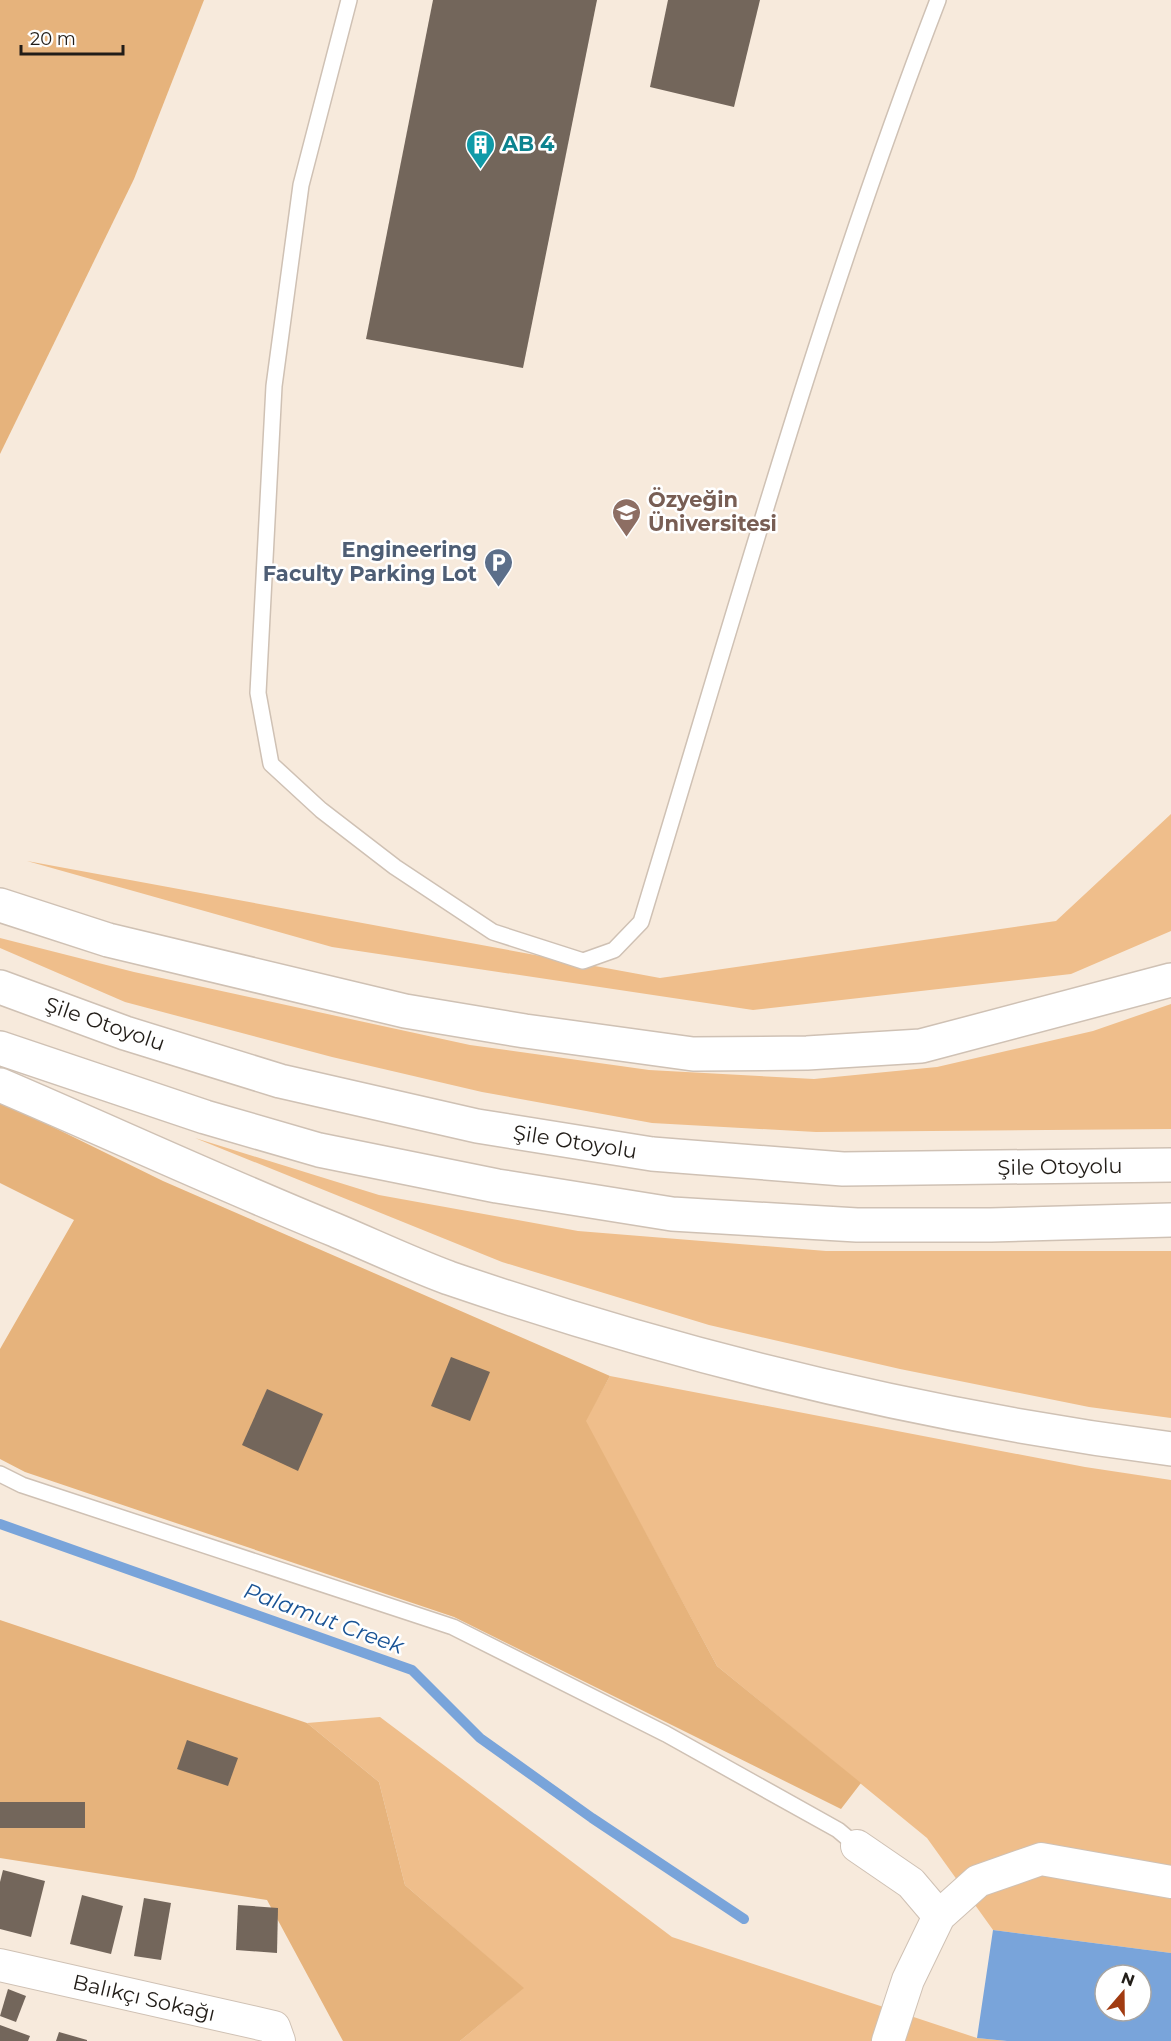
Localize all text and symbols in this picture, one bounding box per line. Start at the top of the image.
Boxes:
scale bar [21,18,123,56]
text: 20 m [30,28,76,50]
building icon: AB 4 [465,128,497,170]
place label: AB 4 [501,131,555,156]
place label: Özyeğin Üniversitesi [648,486,777,536]
school or university icon: Özyeğin Üniversitesi [611,496,643,538]
place label: Engineering Faculty Parking Lot [263,537,477,586]
parking icon: Engineering Faculty Parking Lot [482,546,514,588]
street label: Şile Otoyolu [42,991,168,1056]
street label: Şile Otoyolu [511,1119,639,1164]
street label: Şile Otoyolu [997,1153,1123,1180]
water label: Palamut Creek [240,1577,408,1660]
north arrow [1093,1963,1153,2023]
text: N [1119,1968,1137,1991]
street label: Balıkçı Sokağı [70,1969,218,2026]

